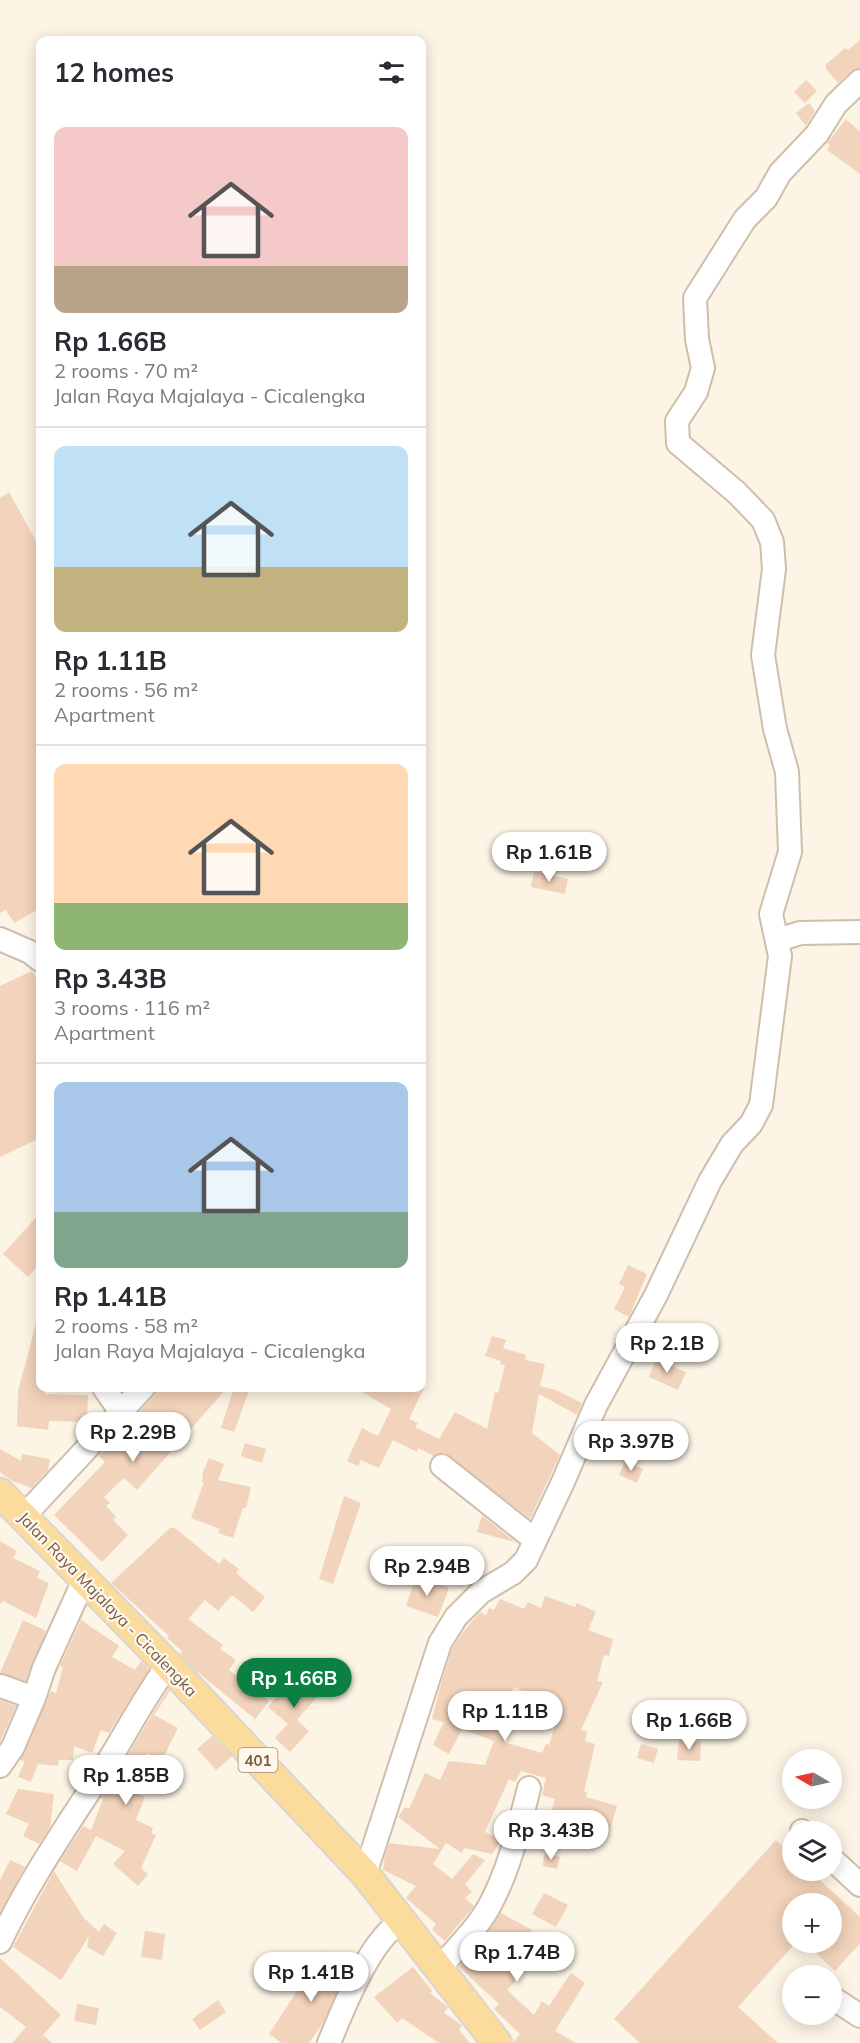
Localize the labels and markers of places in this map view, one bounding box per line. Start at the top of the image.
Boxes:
pin: Rp 1.61B [487,832,611,883]
pin: Rp 2.1B [612,1323,722,1374]
pin: Rp 2.29B [71,1412,195,1463]
pin: Rp 3.97B [569,1421,693,1472]
pin: Rp 2.94B [365,1546,489,1597]
pin: Rp 1.66B [232,1658,356,1709]
pin: Rp 1.11B [443,1691,567,1742]
pin: Rp 1.66B [627,1700,751,1751]
pin: Rp 1.85B [64,1755,188,1806]
pin: Rp 3.43B [489,1810,613,1861]
pin: Rp 1.74B [455,1932,579,1983]
pin: Rp 1.41B [249,1952,373,2003]

